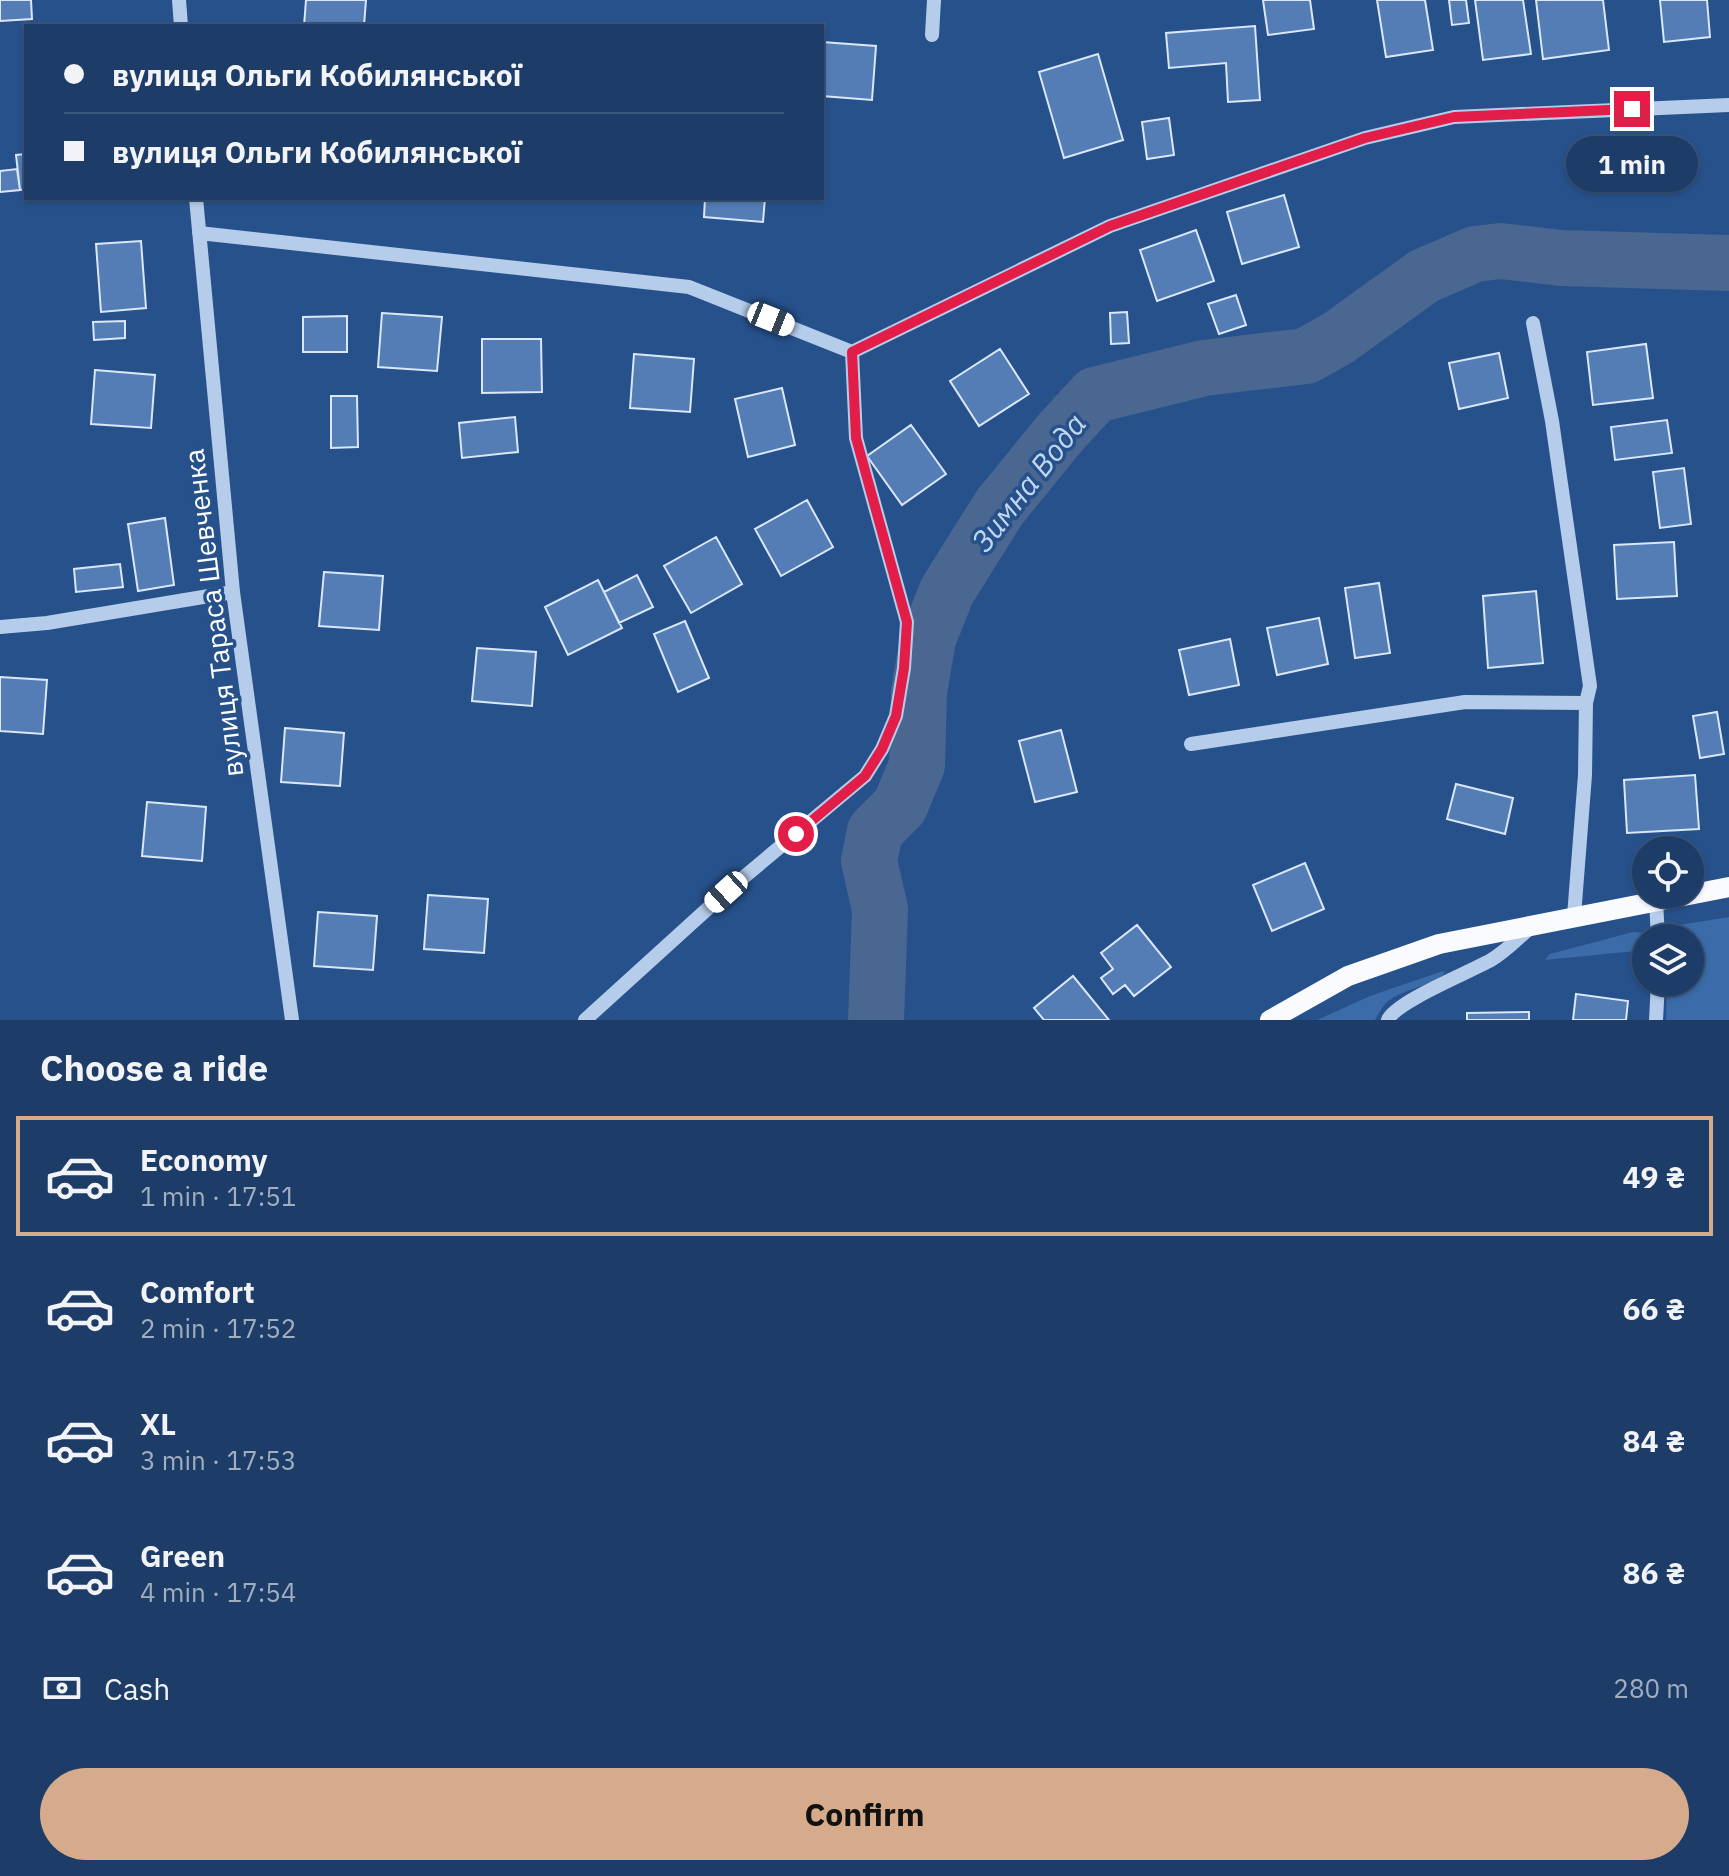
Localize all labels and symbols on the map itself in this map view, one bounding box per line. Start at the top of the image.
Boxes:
route end [1614,91,1650,127]
callout: 1 min [1566,137,1698,193]
car [744,299,798,339]
water label: Зимна Вода [962,405,1094,559]
street label: вулиця Тараса Шевченка [175,447,251,779]
route start [778,816,814,852]
car [700,867,752,917]

